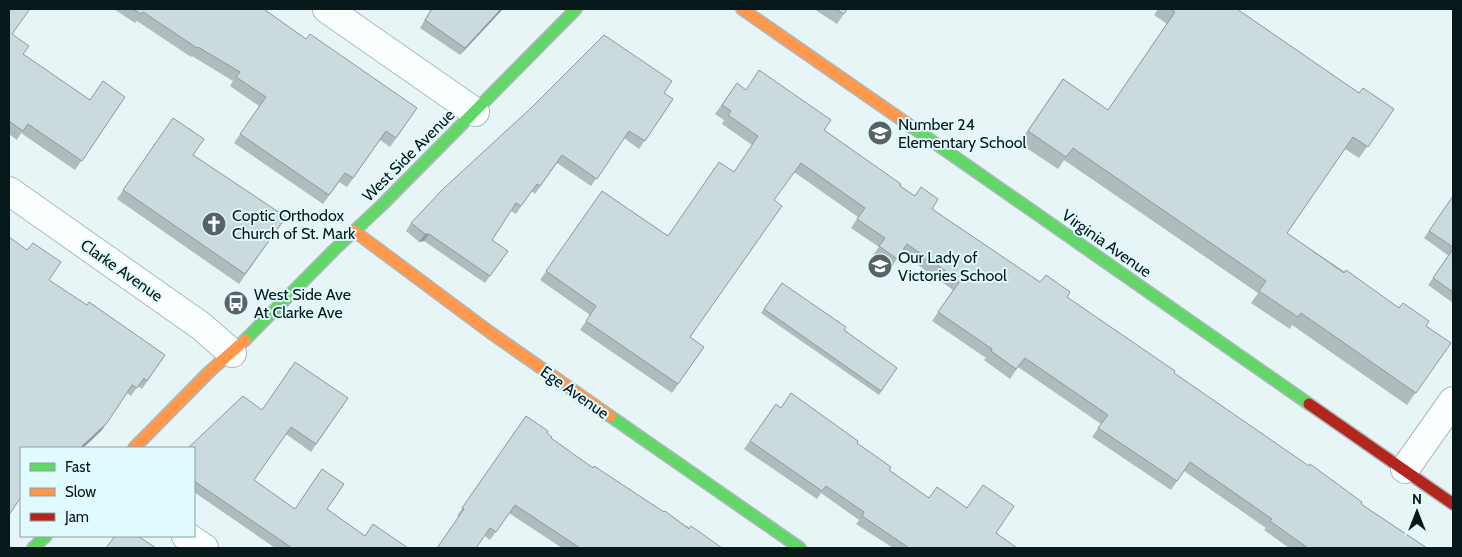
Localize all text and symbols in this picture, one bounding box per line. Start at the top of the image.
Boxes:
street label: West Side Avenue [358,105,458,205]
place label: Number 24 Elementary School [898,115,1026,152]
school or university icon: Number 24 Elementary School [867,120,893,146]
place label: Coptic Orthodox Church of St. Mark [232,206,356,243]
street label: Virginia Avenue [1058,206,1155,281]
church icon: Coptic Orthodox Church of St. Mark [201,211,227,237]
street label: Clarke Avenue [77,235,166,306]
place label: Our Lady of Victories School [898,248,1007,285]
school or university icon: Our Lady of Victories School [867,253,893,279]
place label: West Side Ave At Clarke Ave [254,285,351,322]
bus stop icon: West Side Ave At Clarke Ave [223,290,249,316]
street label: Ege Avenue [537,362,613,423]
legend [20,447,195,537]
text: Fast [65,458,90,476]
text: Slow [65,483,96,501]
north arrow [1392,487,1442,537]
text: N [1412,490,1422,508]
text: Jam [64,508,89,526]

